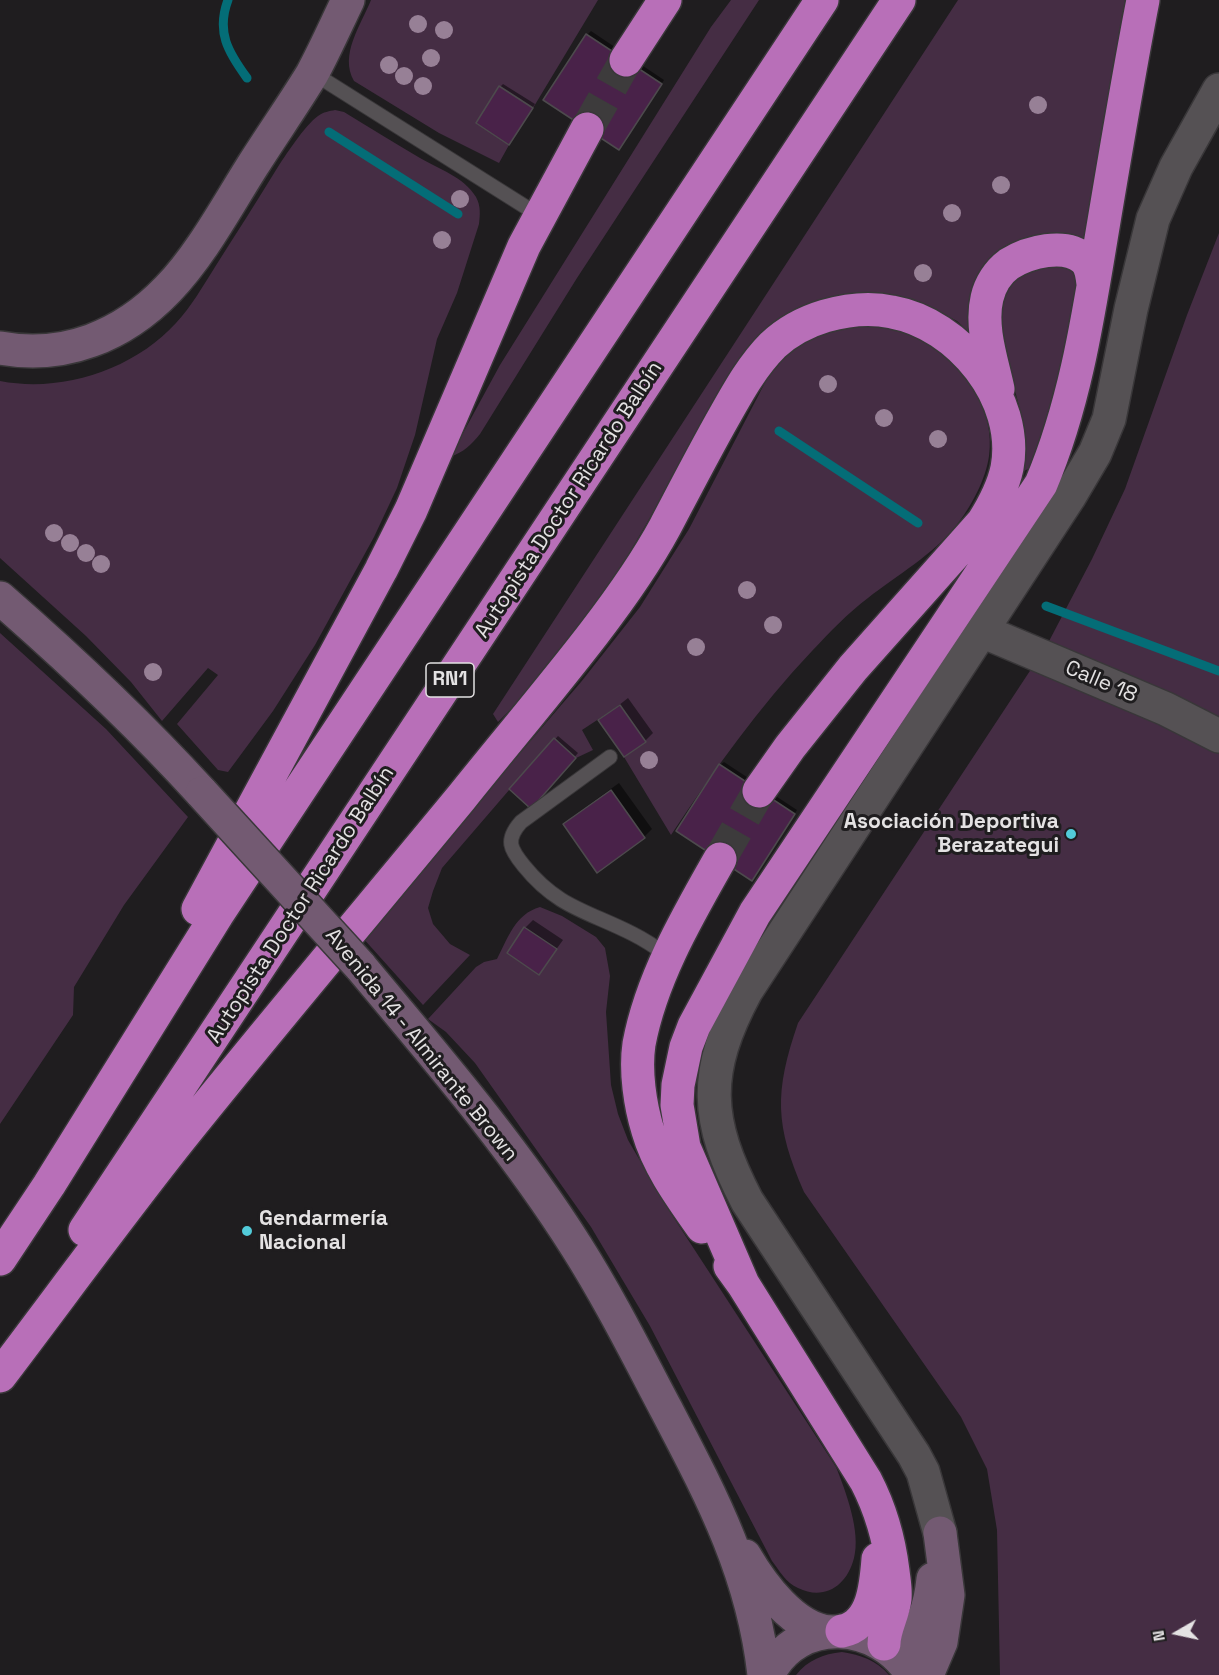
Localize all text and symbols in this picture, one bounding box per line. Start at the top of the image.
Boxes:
street label: Autopista Doctor Ricardo Balbín [470,357,668,643]
street label: Calle 18 [1061,656,1141,708]
road number: RN1 [426,663,474,697]
street label: Autopista Doctor Ricardo Balbín [202,762,400,1048]
place label: Asociación Deportiva Berazategui [844,809,1059,859]
marker: Asociación Deportiva Berazategui [1064,827,1078,841]
street label: Avenida 14 - Almirante Brown [319,924,523,1166]
place label: Gendarmería Nacional [259,1206,388,1256]
marker: Gendarmería Nacional [240,1224,254,1238]
north arrow [1147,1603,1207,1663]
text: N [1148,1629,1170,1643]

